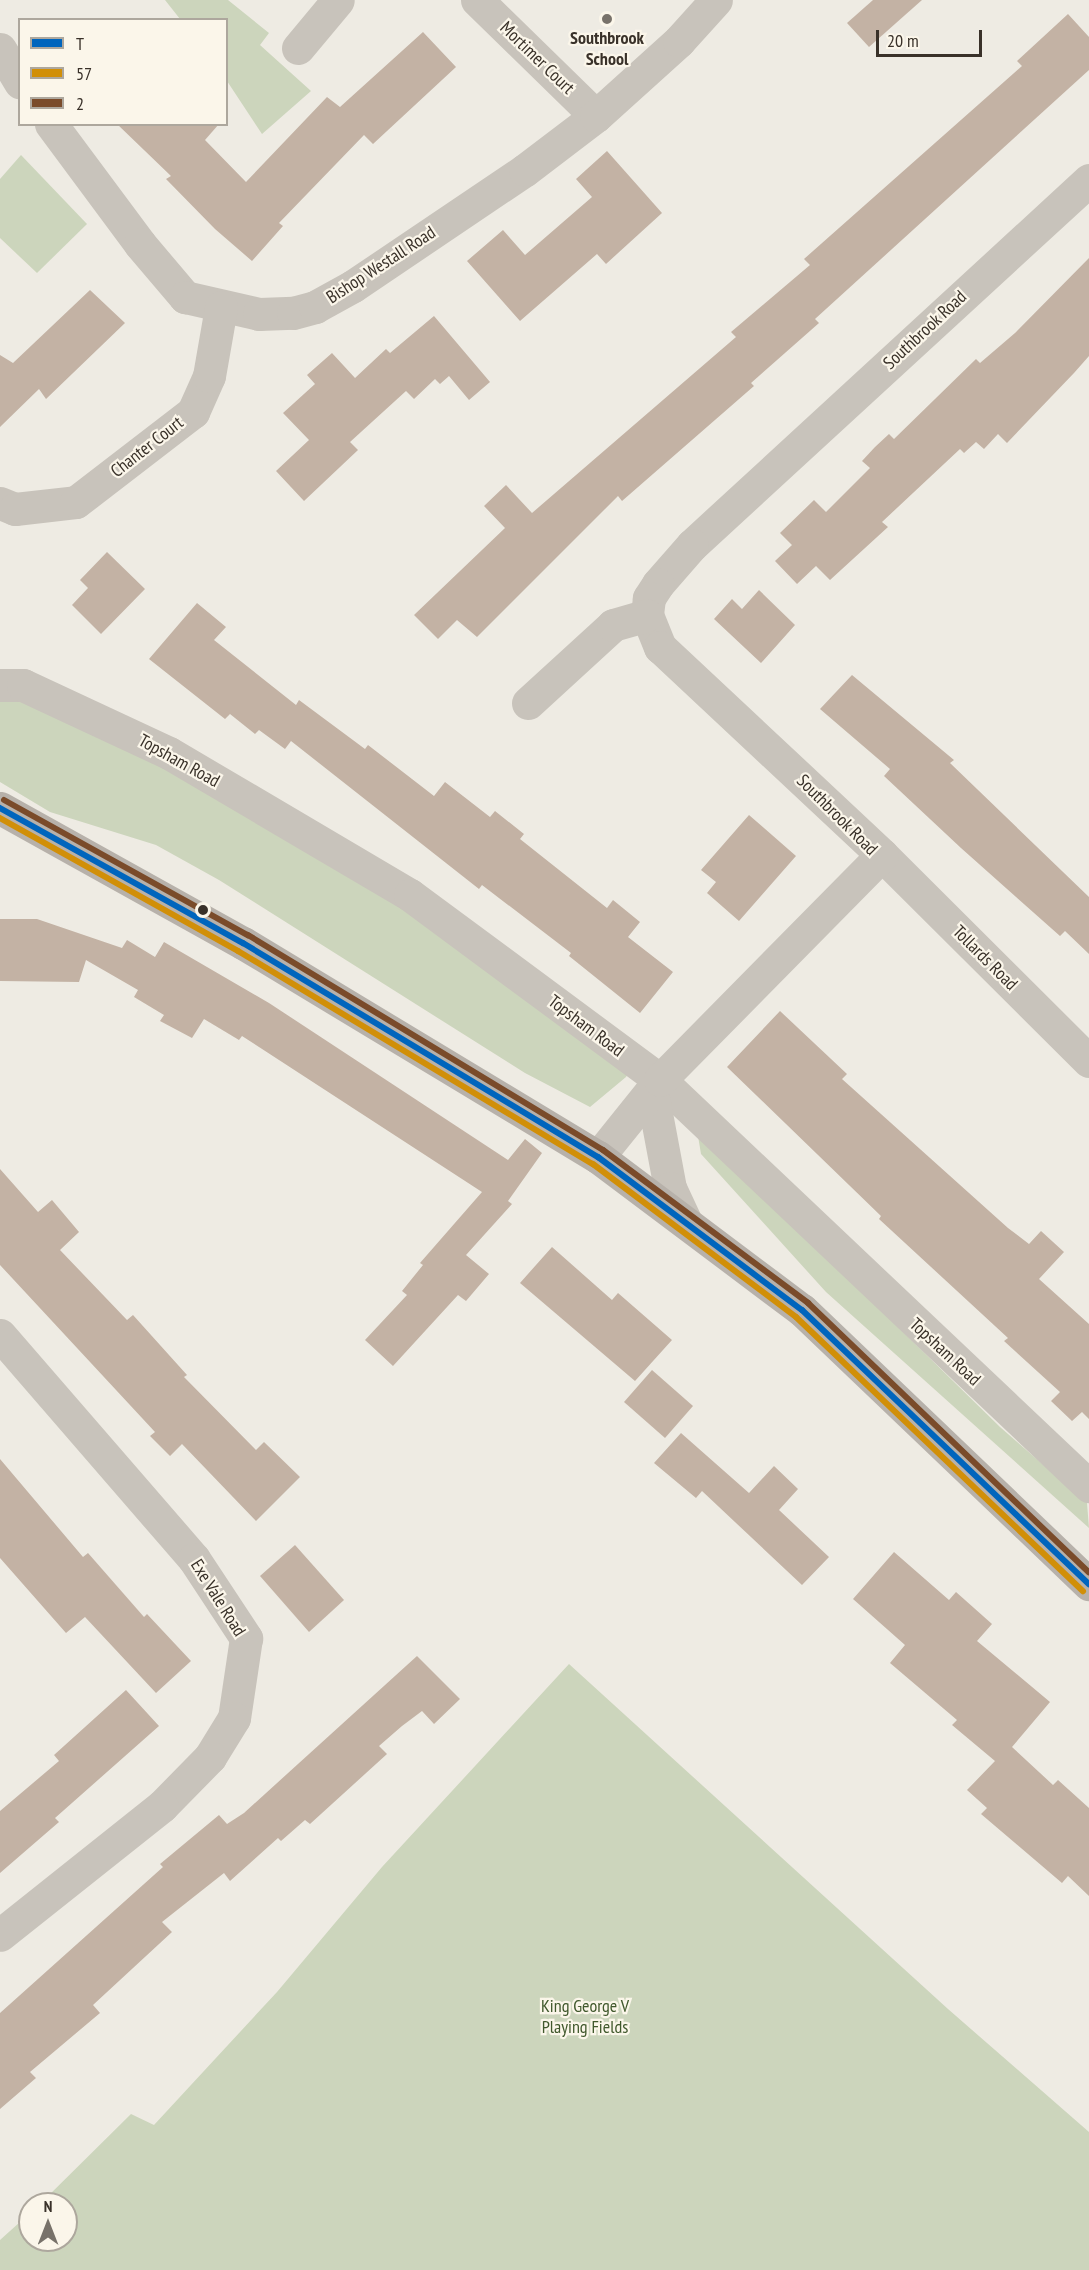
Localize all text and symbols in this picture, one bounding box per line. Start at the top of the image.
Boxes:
marker: Southbrook School [600,12,614,26]
street label: Mortimer Court [495,17,579,99]
legend [18,18,228,126]
scale bar [879,18,986,56]
place label: Southbrook School [570,28,644,70]
text: 20 m [887,29,919,52]
text: T [76,32,84,55]
text: 57 [76,62,92,85]
text: 2 [76,92,84,115]
street label: Bishop Westall Road [322,222,440,308]
street label: Southbrook Road [879,286,971,374]
street label: Chanter Court [107,412,187,482]
street label: Topsham Road [135,730,223,792]
street label: Southbrook Road [792,770,882,860]
unlabelled marker [197,904,209,916]
street label: Tollards Road [948,921,1022,995]
street label: Topsham Road [544,991,628,1061]
street label: Topsham Road [905,1314,985,1390]
street label: Exe Vale Road [186,1555,250,1641]
park label: King George V Playing Fields [541,1996,629,2038]
north arrow [18,2192,78,2252]
text: N [44,2196,52,2216]

